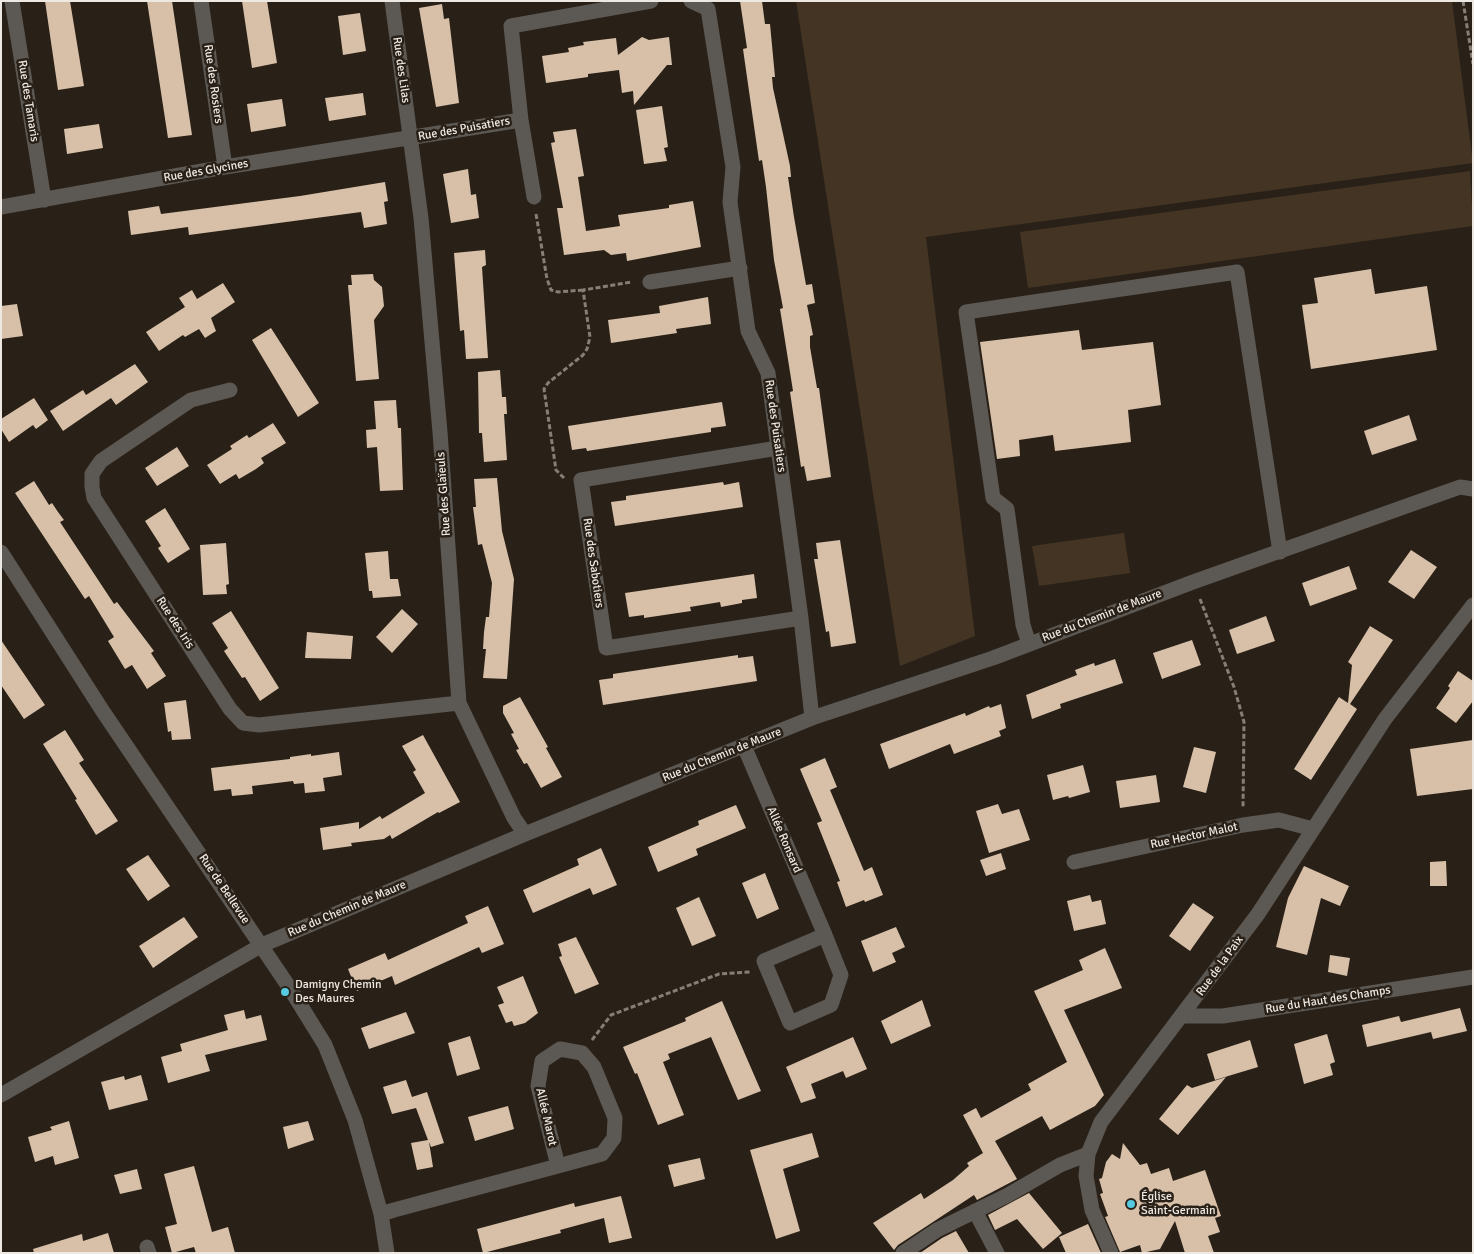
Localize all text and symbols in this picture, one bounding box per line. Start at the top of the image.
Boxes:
street label: Rue des Lilas [389,36,413,104]
street label: Rue des Rosiers [200,43,226,125]
street label: Rue des Tamaris [14,59,42,143]
street label: Rue des Puisatiers [417,114,511,144]
street label: Rue des Glycines [163,156,249,186]
street label: Rue des Puisatiers [761,379,789,473]
street label: Rue des Glaïeuls [434,451,454,537]
street label: Rue des Sabotiers [580,517,606,609]
street label: Rue du Chemin de Maure [1040,587,1164,645]
street label: Rue des Iris [153,594,197,652]
street label: Rue du Chemin de Maure [660,725,784,785]
street label: Allée Ronsard [764,805,804,875]
street label: Rue Hector Malot [1149,820,1239,852]
street label: Rue de Bellevue [195,851,253,927]
street label: Rue du Chemin de Maure [286,878,408,940]
street label: Rue de la Paix [1193,933,1247,999]
place label: Damigny Chemin Des Maures [295,978,382,1006]
street label: Rue du Haut des Champs [1264,983,1392,1017]
marker: Damigny Chemin Des Maures [279,986,291,998]
street label: Allée Marot [532,1087,560,1147]
place label: Église Saint-Germain [1141,1190,1216,1218]
marker: Église Saint-Germain [1125,1198,1137,1210]

